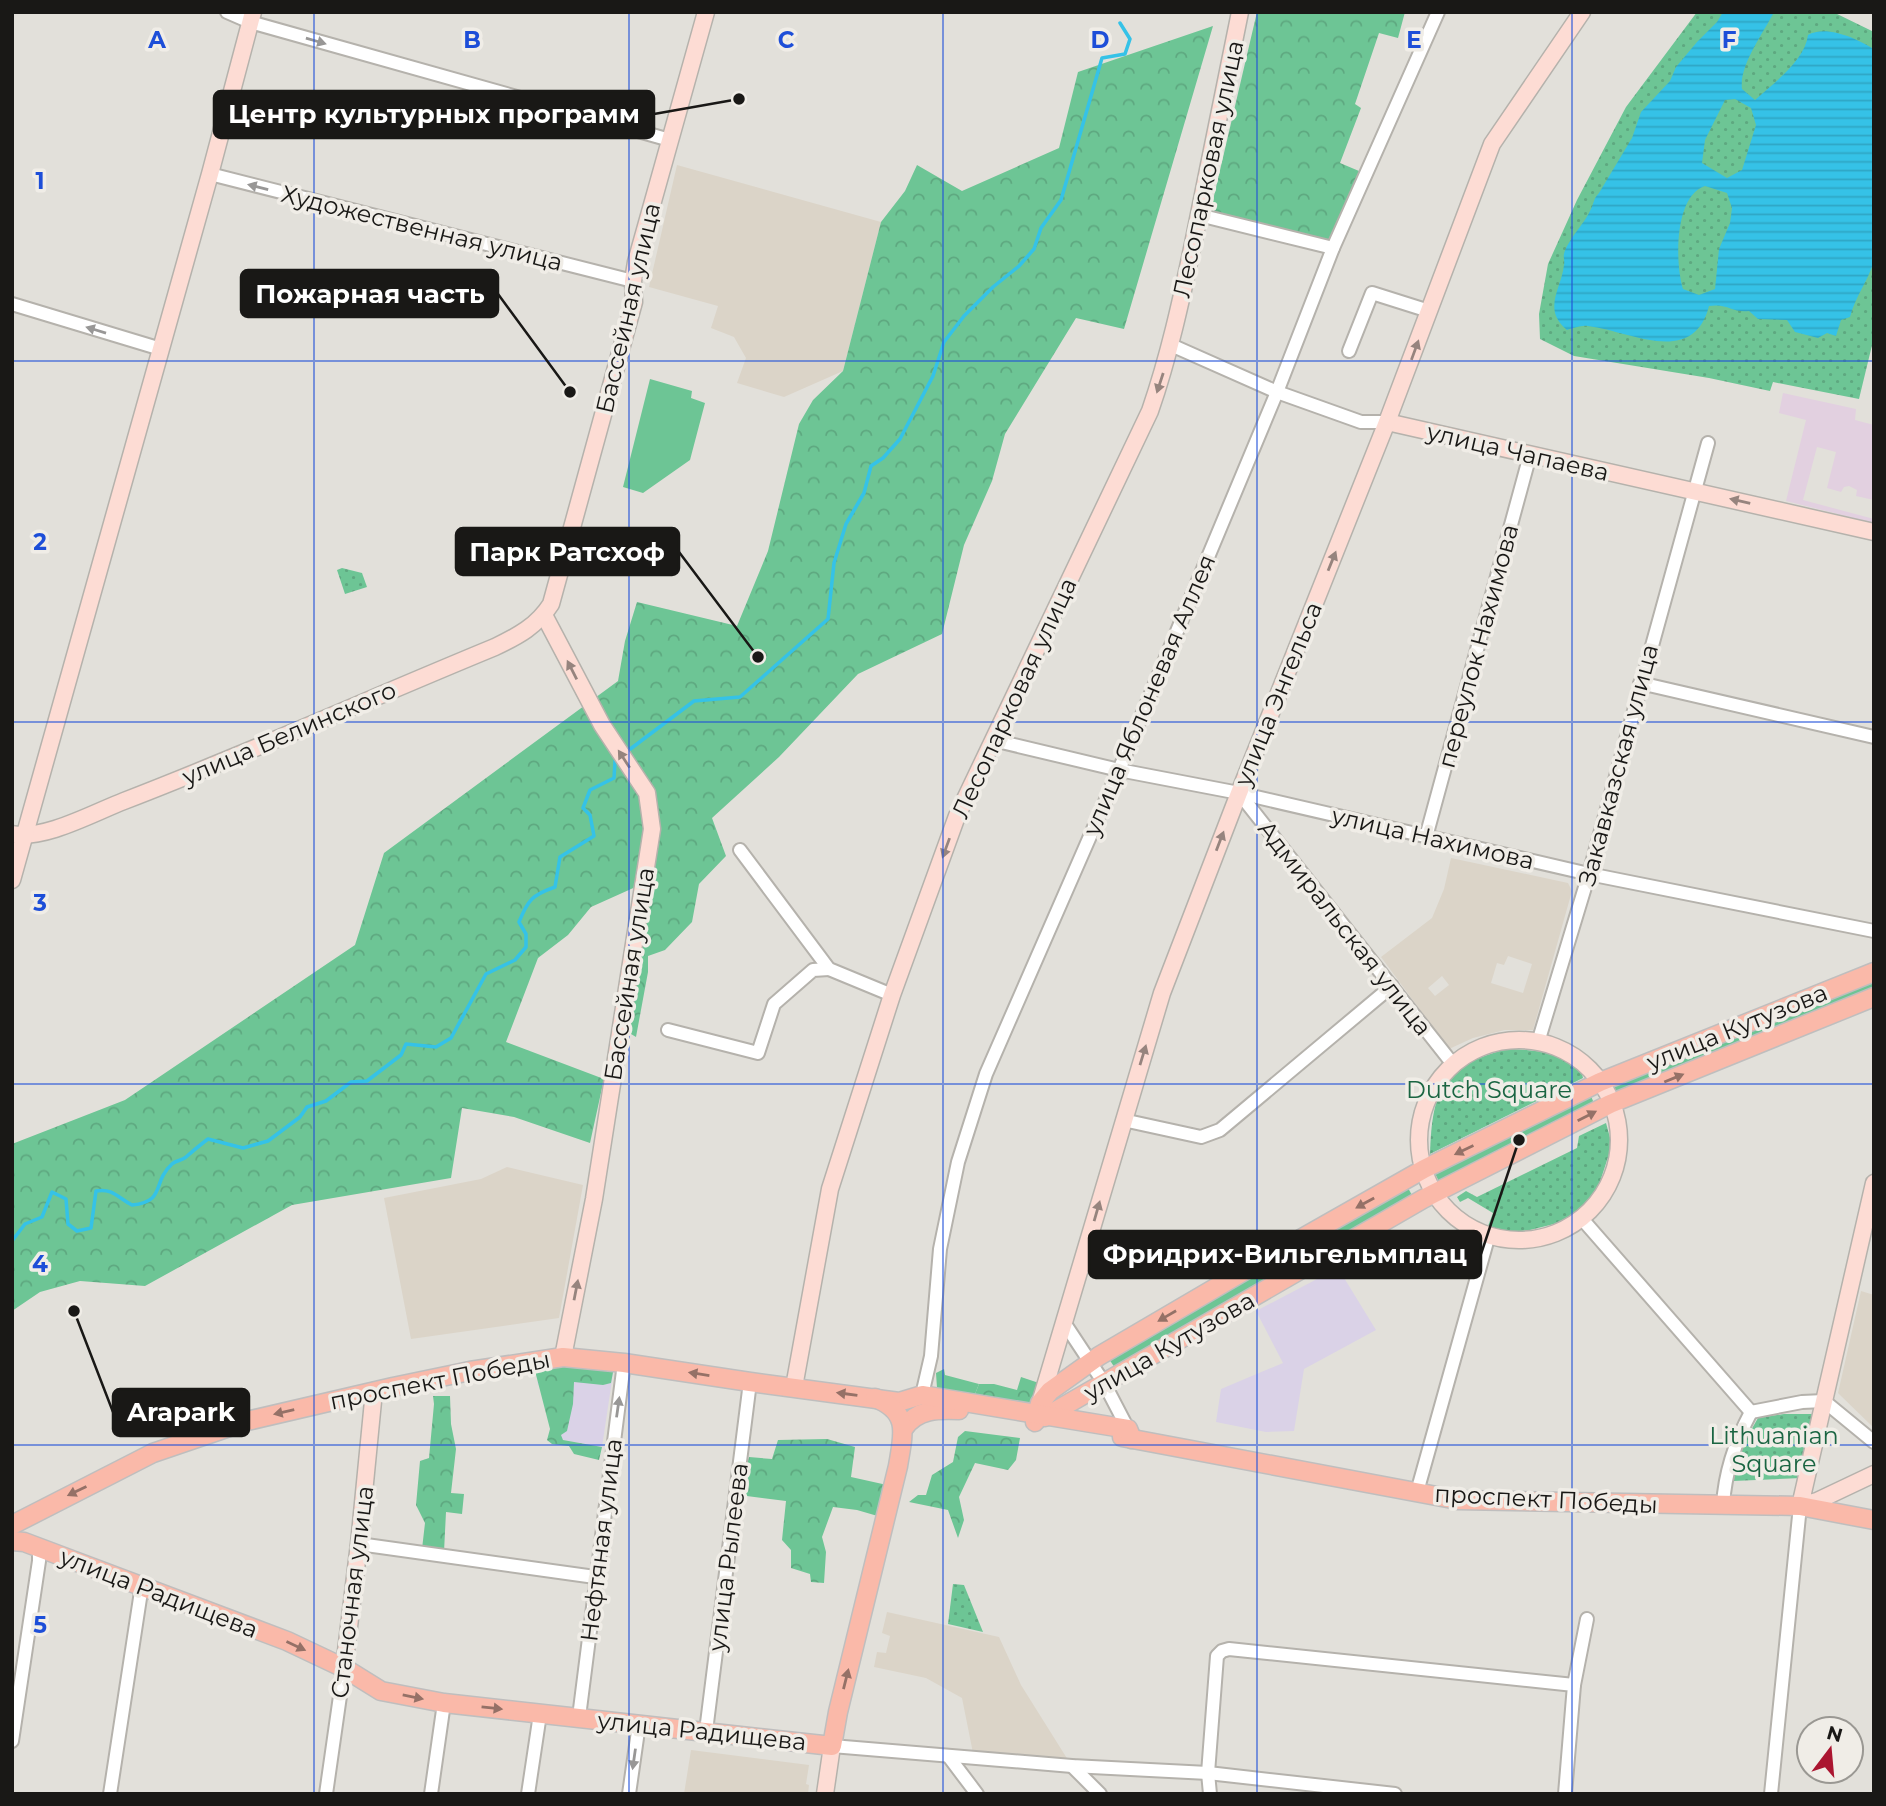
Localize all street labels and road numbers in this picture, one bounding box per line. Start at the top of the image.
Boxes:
street label: Лесопарковая улица [1167,38,1249,300]
street label: Художественная улица [278,179,566,277]
street label: Бассейная улица [590,200,666,416]
street label: улица Чапаева [1423,417,1612,487]
street label: переулок Нахимова [1431,521,1525,771]
street label: улица Яблоневая Аллея [1076,550,1221,841]
street label: Лесопарковая улица [945,573,1083,823]
street label: улица Энгельса [1227,598,1328,791]
street label: Закавказская улица [1572,641,1664,889]
street label: улица Белинского [177,675,400,792]
street label: улица Нахимова [1328,800,1537,875]
street label: Адмиральская улица [1252,815,1438,1041]
street label: Бассейная улица [598,865,660,1083]
street label: улица Кутузова [1642,978,1832,1077]
street label: улица Кутузова [1078,1285,1260,1407]
street label: проспект Победы [327,1344,553,1416]
street label: Нефтяная улица [574,1437,628,1643]
street label: улица Рылеева [702,1461,754,1654]
street label: проспект Победы [1434,1479,1658,1519]
street label: Станочная улица [325,1484,379,1700]
street label: улица Радищева [55,1542,262,1644]
street label: улица Радищева [595,1706,808,1756]

